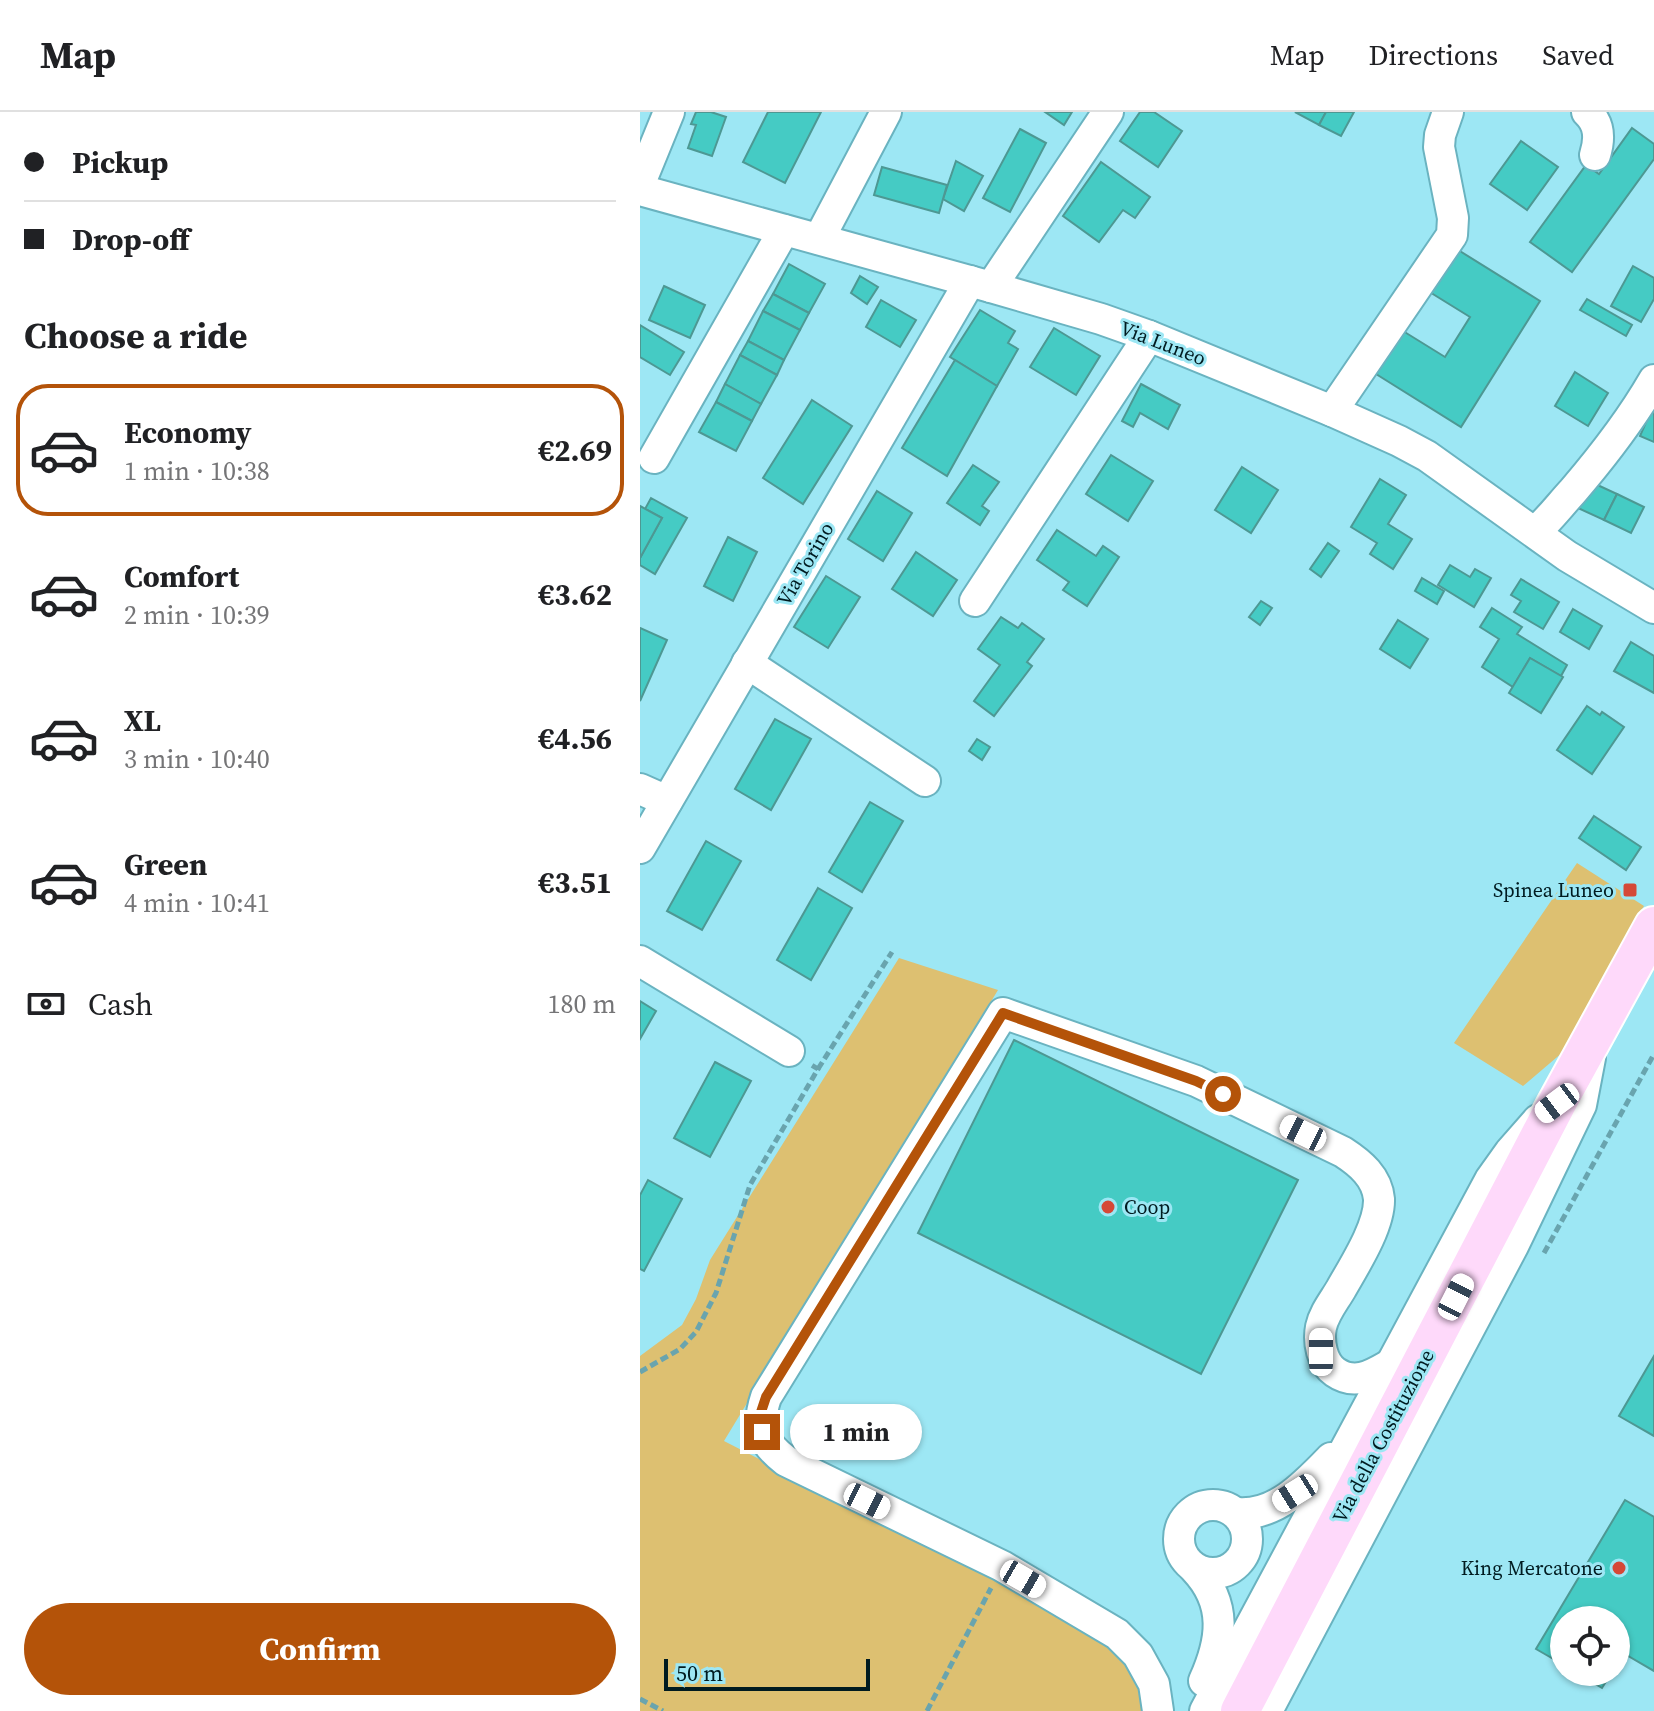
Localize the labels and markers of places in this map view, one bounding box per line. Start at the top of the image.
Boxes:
place label: Spinea Luneo [1493,876,1614,904]
marker: Spinea Luneo [1621,881,1639,899]
place label: Coop [1124,1193,1170,1221]
marker: Coop [1099,1198,1117,1216]
place label: King Mercatone [1461,1554,1603,1582]
marker: King Mercatone [1610,1559,1628,1577]

